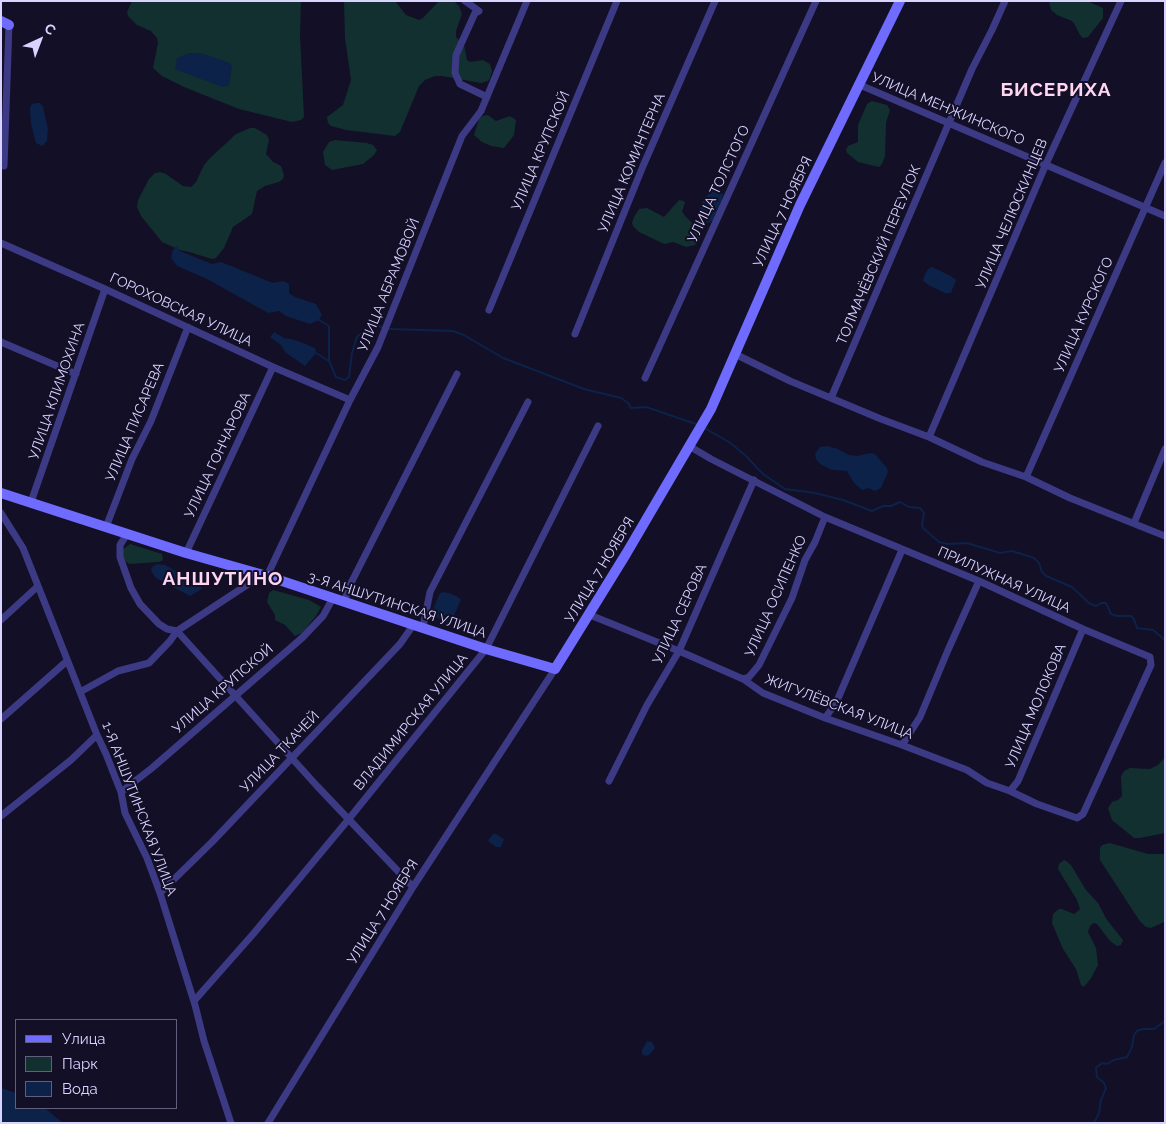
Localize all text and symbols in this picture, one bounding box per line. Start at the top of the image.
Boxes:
north arrow [15,15,65,65]
text: С [41,20,59,38]
street label: УЛИЦА МЕНЖИНСКОГО [869,69,1027,149]
district label: БИСЕРИХА [999,79,1113,101]
street label: УЛИЦА КРУПСКОЙ [508,89,574,213]
street label: УЛИЦА КОМИНТЕРНА [595,90,669,236]
street label: УЛИЦА ТОЛСТОГО [684,123,754,245]
street label: УЛИЦА ЧЕЛЮСКИНЦЕВ [973,136,1051,292]
street label: УЛИЦА 7 НОЯБРЯ [750,154,816,270]
street label: ТОЛМАЧЁВСКИЙ ПЕРЕУЛОК [833,162,925,348]
street label: УЛИЦА АБРАМОВОЙ [355,216,423,354]
street label: УЛИЦА КУРСКОГО [1051,254,1117,376]
street label: ГОРОХОВСКАЯ УЛИЦА [107,270,255,350]
street label: УЛИЦА КЛИМОХИНА [26,320,88,462]
street label: УЛИЦА ПИСАРЕВА [102,360,168,484]
street label: УЛИЦА ГОНЧАРОВА [181,389,255,521]
street label: УЛИЦА 7 НОЯБРЯ [562,514,638,626]
street label: УЛИЦА ОСИПЕНКО [742,533,810,659]
street label: ПРИЛУЖНАЯ УЛИЦА [935,543,1073,617]
street label: УЛИЦА СЕРОВА [649,561,711,667]
district label: АНШУТИНО [162,568,284,590]
street label: 3-Я АНШУТИНСКАЯ УЛИЦА [306,568,488,642]
street label: УЛИЦА КРУПСКОЙ [169,641,277,737]
street label: УЛИЦА МОЛОКОВА [1002,641,1070,771]
street label: ВЛАДИМИРСКАЯ УЛИЦА [351,650,471,794]
street label: ЖИГУЛЁВСКАЯ УЛИЦА [762,671,916,743]
street label: УЛИЦА ТКАЧЕЙ [237,708,323,796]
street label: 1-Я АНШУТИНСКАЯ УЛИЦА [98,720,180,898]
street label: УЛИЦА 7 НОЯБРЯ [344,857,422,967]
legend [15,1019,178,1109]
text: Улица [62,1030,106,1048]
text: Парк [62,1055,98,1073]
text: Вода [62,1080,98,1098]

